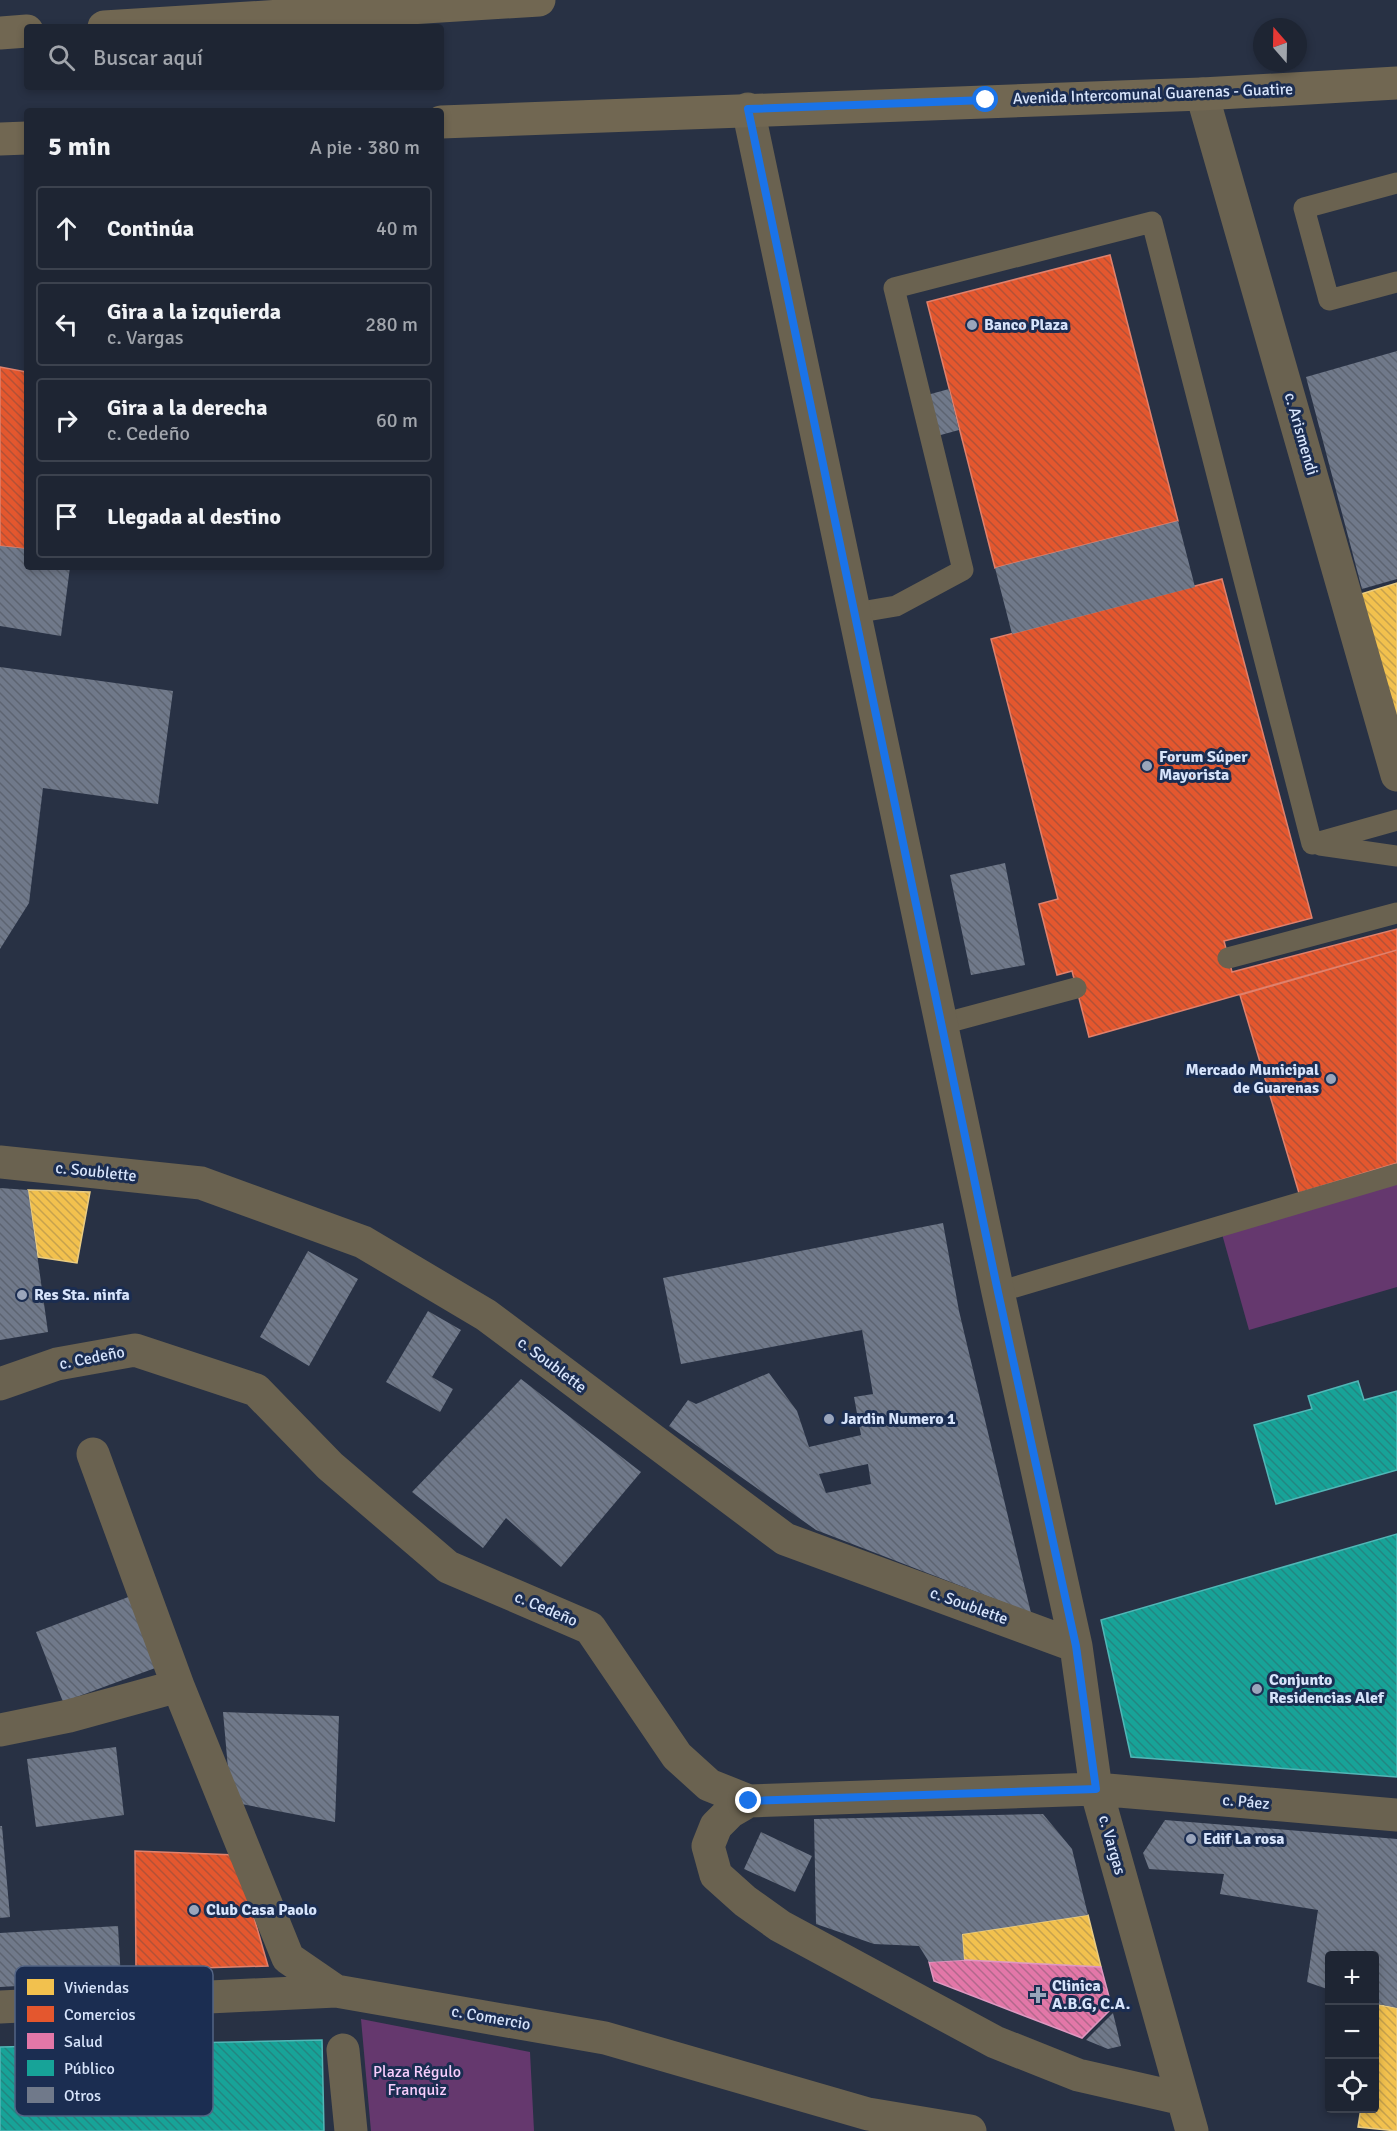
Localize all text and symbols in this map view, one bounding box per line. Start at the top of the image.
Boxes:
north arrow [1253,18,1307,72]
search box [24,24,444,90]
icon: search [45,41,78,74]
text: Buscar aquí [93,44,203,71]
street label: Avenida Intercomunal Guarenas - Guatire [1013,79,1293,109]
route start [972,86,998,112]
text: 5 min [48,131,111,163]
text: A pie · 380 m [310,135,420,160]
icon: ahead [50,212,83,245]
text: Continúa [107,215,194,242]
text: 40 m [376,216,418,241]
text: Gira a la izquierda [107,298,281,325]
icon: left [50,308,83,341]
text: 280 m [365,312,418,337]
place label: Banco Plaza [984,315,1068,335]
marker: Banco Plaza [965,318,979,332]
text: c. Vargas [107,325,184,350]
street label: c. Arismendi [1280,390,1322,478]
text: Gira a la derecha [107,394,268,421]
icon: right [50,404,83,437]
text: 60 m [376,408,418,433]
text: c. Cedeño [107,421,190,446]
icon: arrive [50,500,83,533]
text: Llegada al destino [107,503,281,530]
place label: Forum Súper Mayorista [1159,747,1248,785]
marker: Forum Súper Mayorista [1140,759,1154,773]
place label: Mercado Municipal de Guarenas [1185,1060,1319,1098]
marker: Mercado Municipal de Guarenas [1324,1072,1338,1086]
street label: c. Soublette [55,1158,137,1186]
place label: Res Sta. ninfa [34,1285,130,1305]
marker: Res Sta. ninfa [15,1288,29,1302]
street label: c. Soublette [514,1333,590,1397]
street label: c. Cedeño [58,1342,126,1374]
place label: Jardin Numero 1 [841,1409,956,1429]
marker: Jardin Numero 1 [822,1412,836,1426]
street label: c. Soublette [927,1583,1011,1629]
street label: c. Cedeño [512,1587,580,1631]
place label: Conjunto Residencias Alef [1269,1670,1385,1708]
marker: Conjunto Residencias Alef [1250,1682,1264,1696]
route end [735,1787,761,1813]
street label: c. Páez [1222,1790,1270,1814]
street label: c. Vargas [1094,1813,1130,1877]
place label: Edif La rosa [1203,1829,1284,1849]
marker: Edif La rosa [1184,1832,1198,1846]
place label: Club Casa Paolo [206,1900,317,1920]
marker: Club Casa Paolo [187,1903,201,1917]
map controls [1325,1951,1379,2113]
button: + [1325,1951,1379,2005]
legend [15,1966,213,2116]
place label: Clinica A.B.G, C.A. [1052,1976,1130,2014]
text: Viviendas [64,1978,129,1998]
marker: Clinica A.B.G, C.A. [1029,1986,1047,2004]
street label: c. Comercio [450,2001,532,2035]
text: Comercios [64,2005,136,2025]
button: − [1325,2005,1379,2059]
text: Salud [64,2032,103,2052]
text: Público [64,2059,115,2079]
button: locate [1325,2059,1379,2113]
park label: Plaza Régulo Franquiz [373,2062,461,2100]
text: Otros [64,2086,101,2106]

